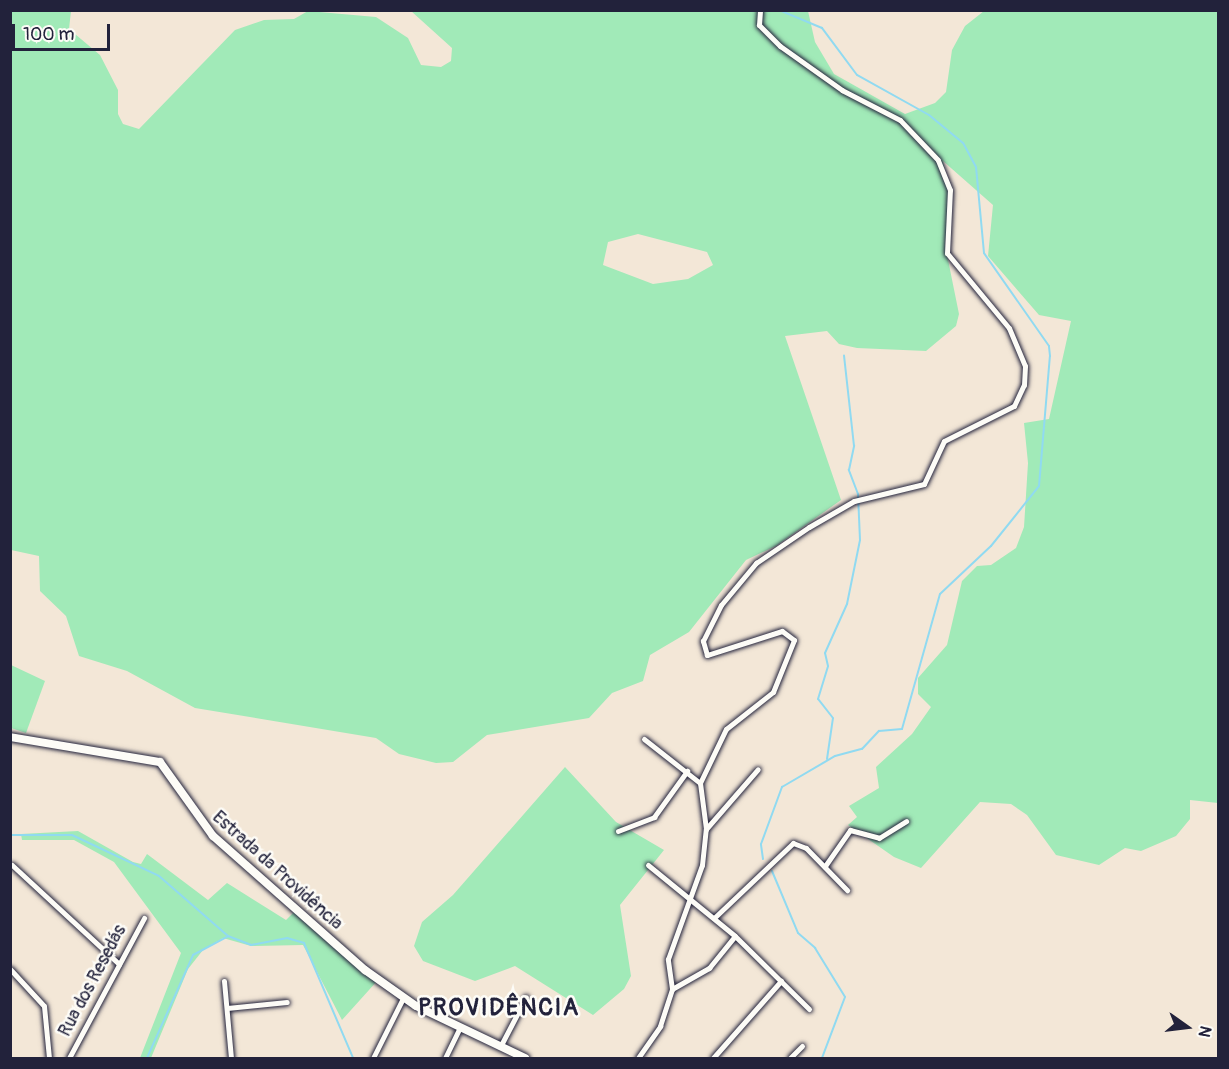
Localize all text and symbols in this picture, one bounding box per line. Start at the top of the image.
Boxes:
scale bar [15,12,112,50]
text: 100 m [23,23,75,46]
street label: Estrada da Providência [208,807,346,935]
street label: Rua dos Resedás [55,921,131,1041]
district label: PROVIDÊNCIA [418,994,580,1022]
north arrow [1157,997,1217,1057]
text: N [1193,1024,1215,1039]

